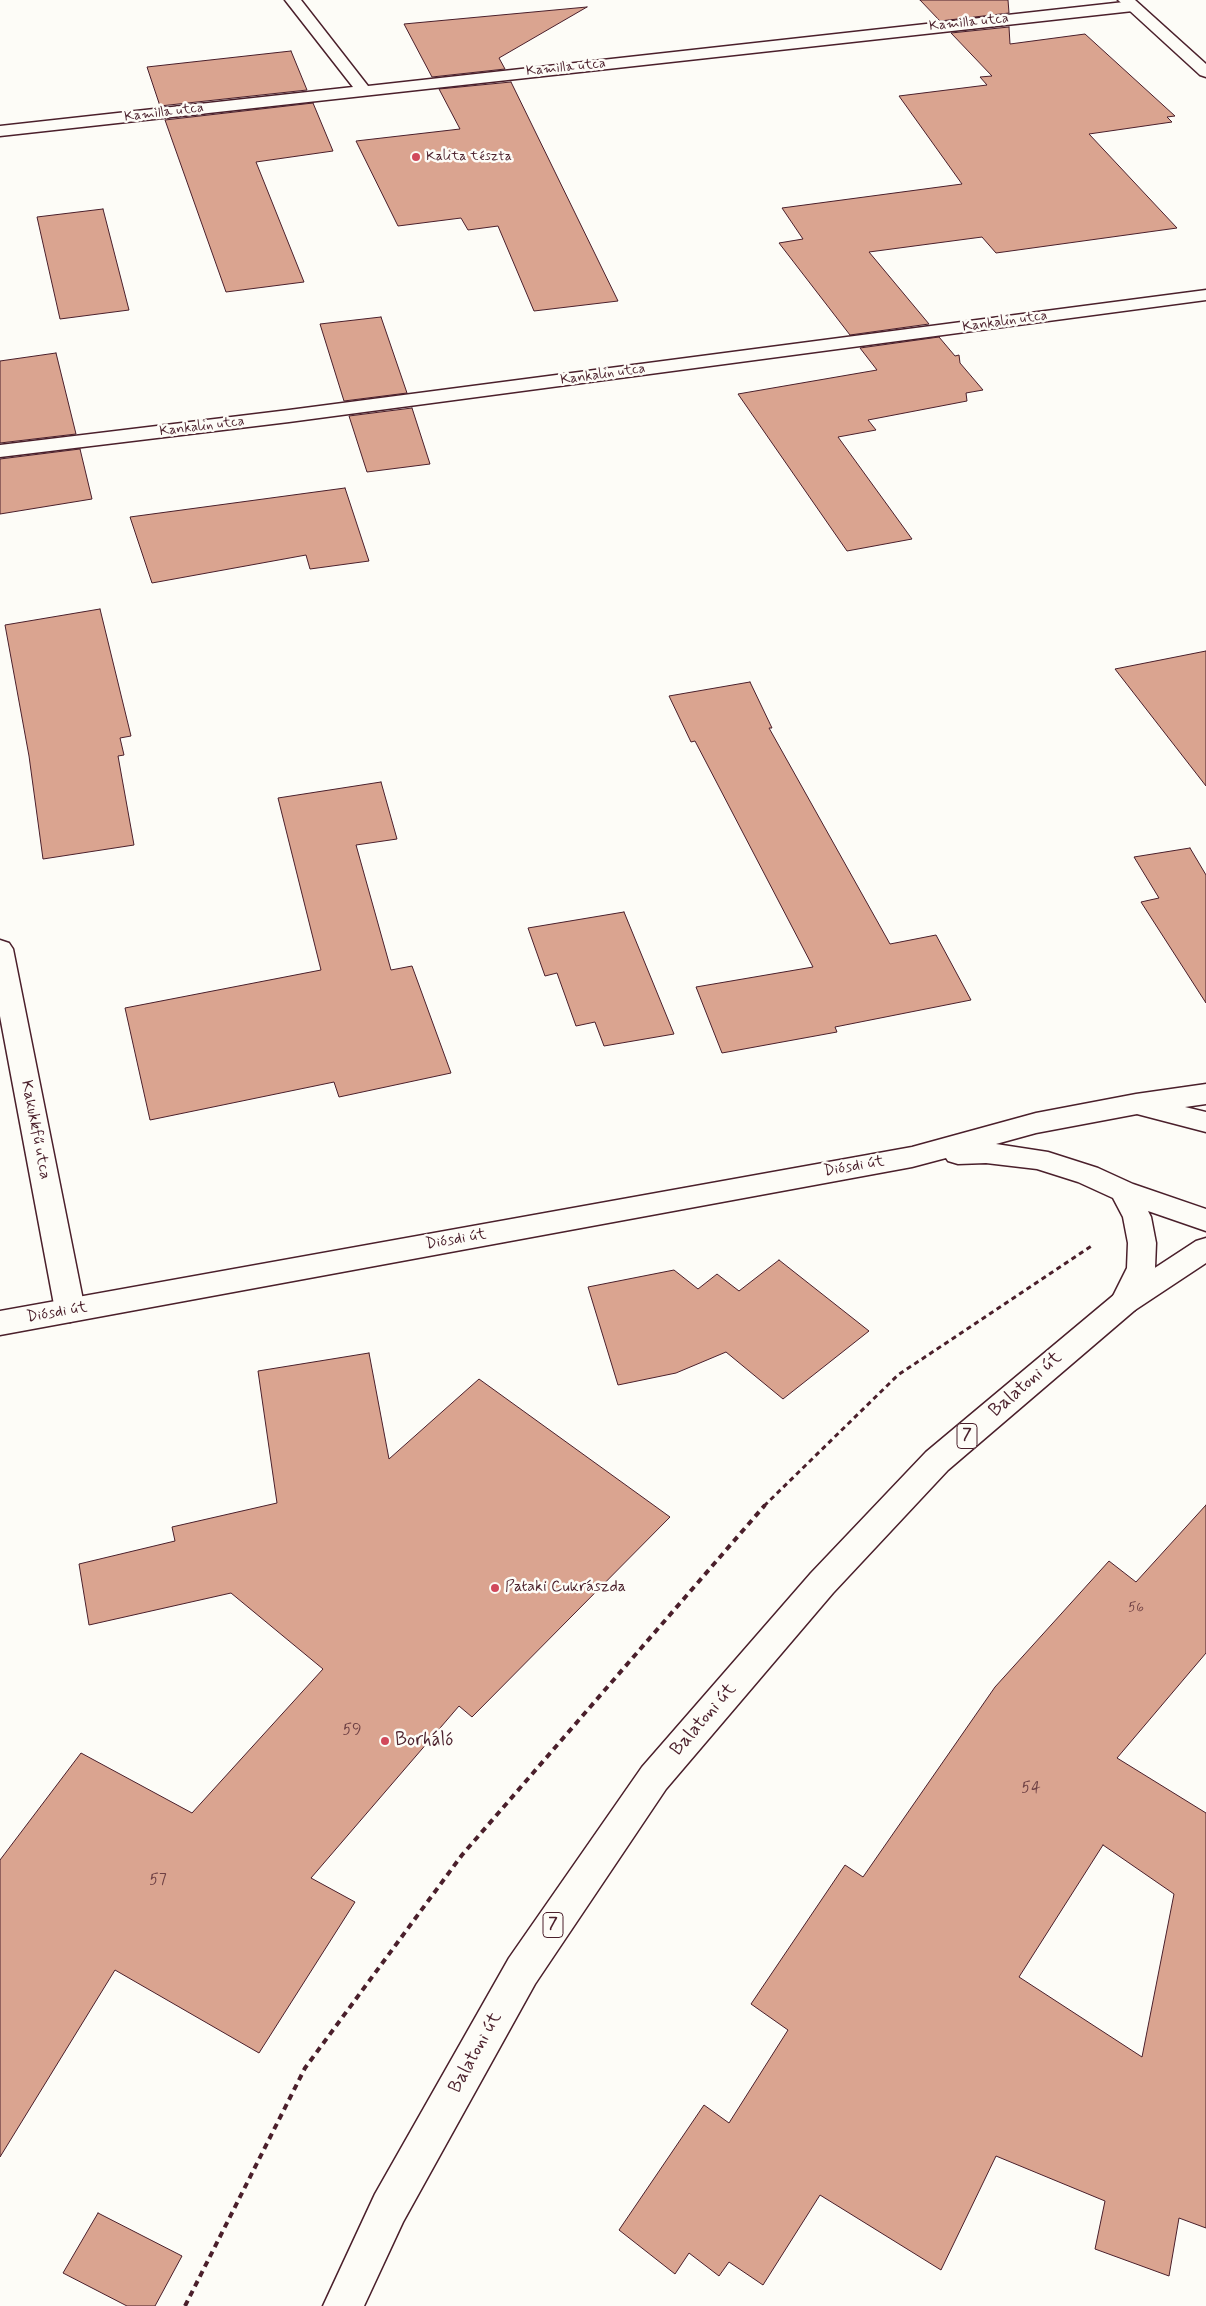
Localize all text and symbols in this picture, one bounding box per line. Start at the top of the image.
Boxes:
street label: Kamilla utca [928,10,1010,36]
street label: Kamilla utca [525,55,607,81]
street label: Kamilla utca [123,100,205,126]
place label: Kalita tészta [426,149,512,165]
marker: Kalita tészta [410,151,422,163]
street label: Kankalin utca [961,308,1049,336]
street label: Kankalin utca [559,361,647,389]
street label: Kankalin utca [159,413,245,441]
street label: Kakukkfű utca [16,1079,54,1181]
street label: Diósdi út [822,1152,886,1182]
street label: Diósdi út [424,1225,488,1255]
street label: Diósdi út [25,1298,89,1328]
street label: Balatoni út [985,1347,1067,1423]
road number: 7 [957,1424,977,1448]
place label: Pataki Cukrászda [505,1578,626,1598]
marker: Pataki Cukrászda [489,1582,501,1594]
house number: 56 [1128,1600,1144,1616]
street label: Balatoni út [666,1679,742,1761]
house number: 59 [342,1721,362,1741]
place label: Borháló [395,1730,453,1752]
marker: Borháló [379,1735,391,1747]
house number: 54 [1021,1779,1041,1799]
house number: 57 [149,1871,167,1891]
road number: 7 [543,1912,563,1938]
street label: Balatoni út [444,2009,508,2097]

